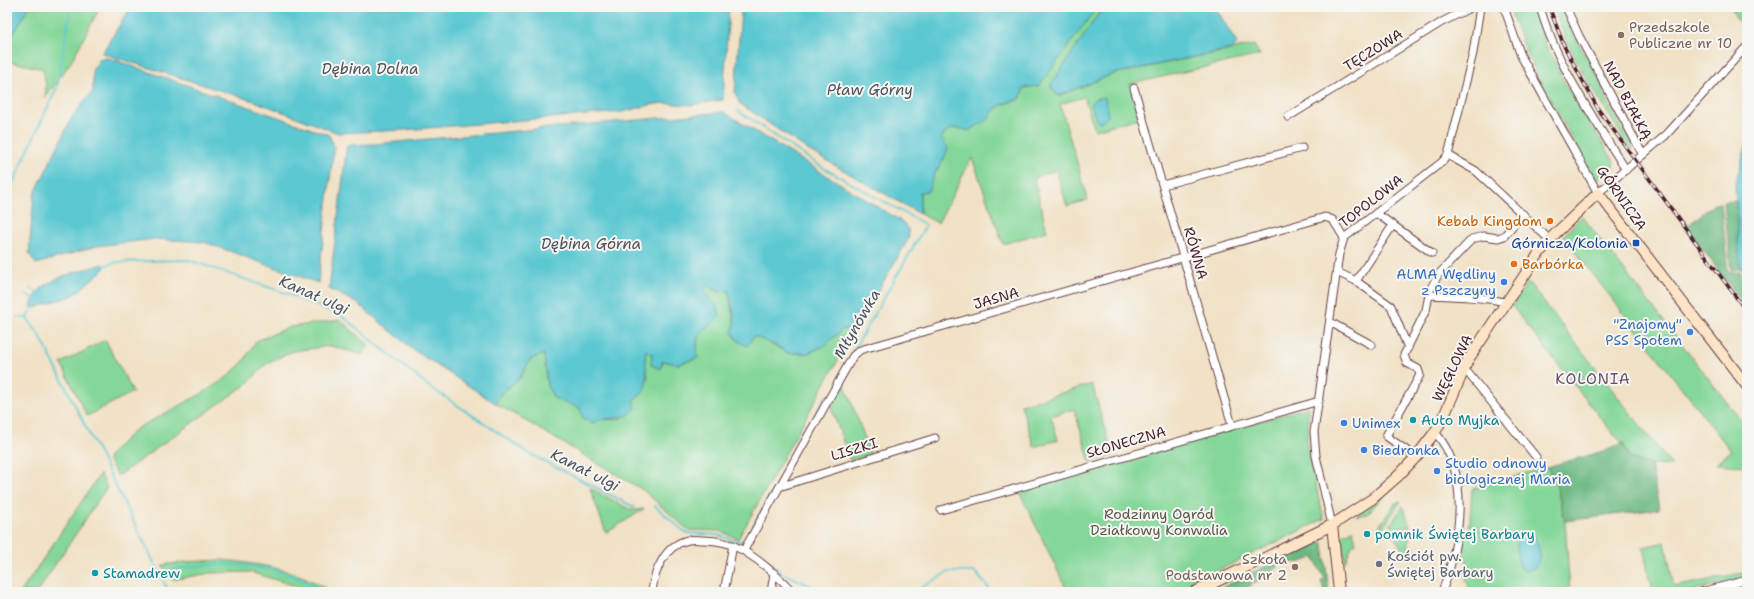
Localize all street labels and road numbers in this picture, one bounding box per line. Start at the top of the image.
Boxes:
street label: TĘCZOWA [1340,25,1406,75]
street label: NAD BIAŁKĄ [1600,58,1656,142]
street label: GÓRNICZA [1593,162,1651,234]
street label: TOPOLOWA [1335,170,1407,232]
street label: RÓWNA [1180,225,1212,281]
street label: JASNA [971,283,1021,313]
street label: WĘGLOWA [1428,331,1476,405]
street label: SŁONECZNA [1084,422,1168,462]
street label: LISZKI [828,433,880,465]

